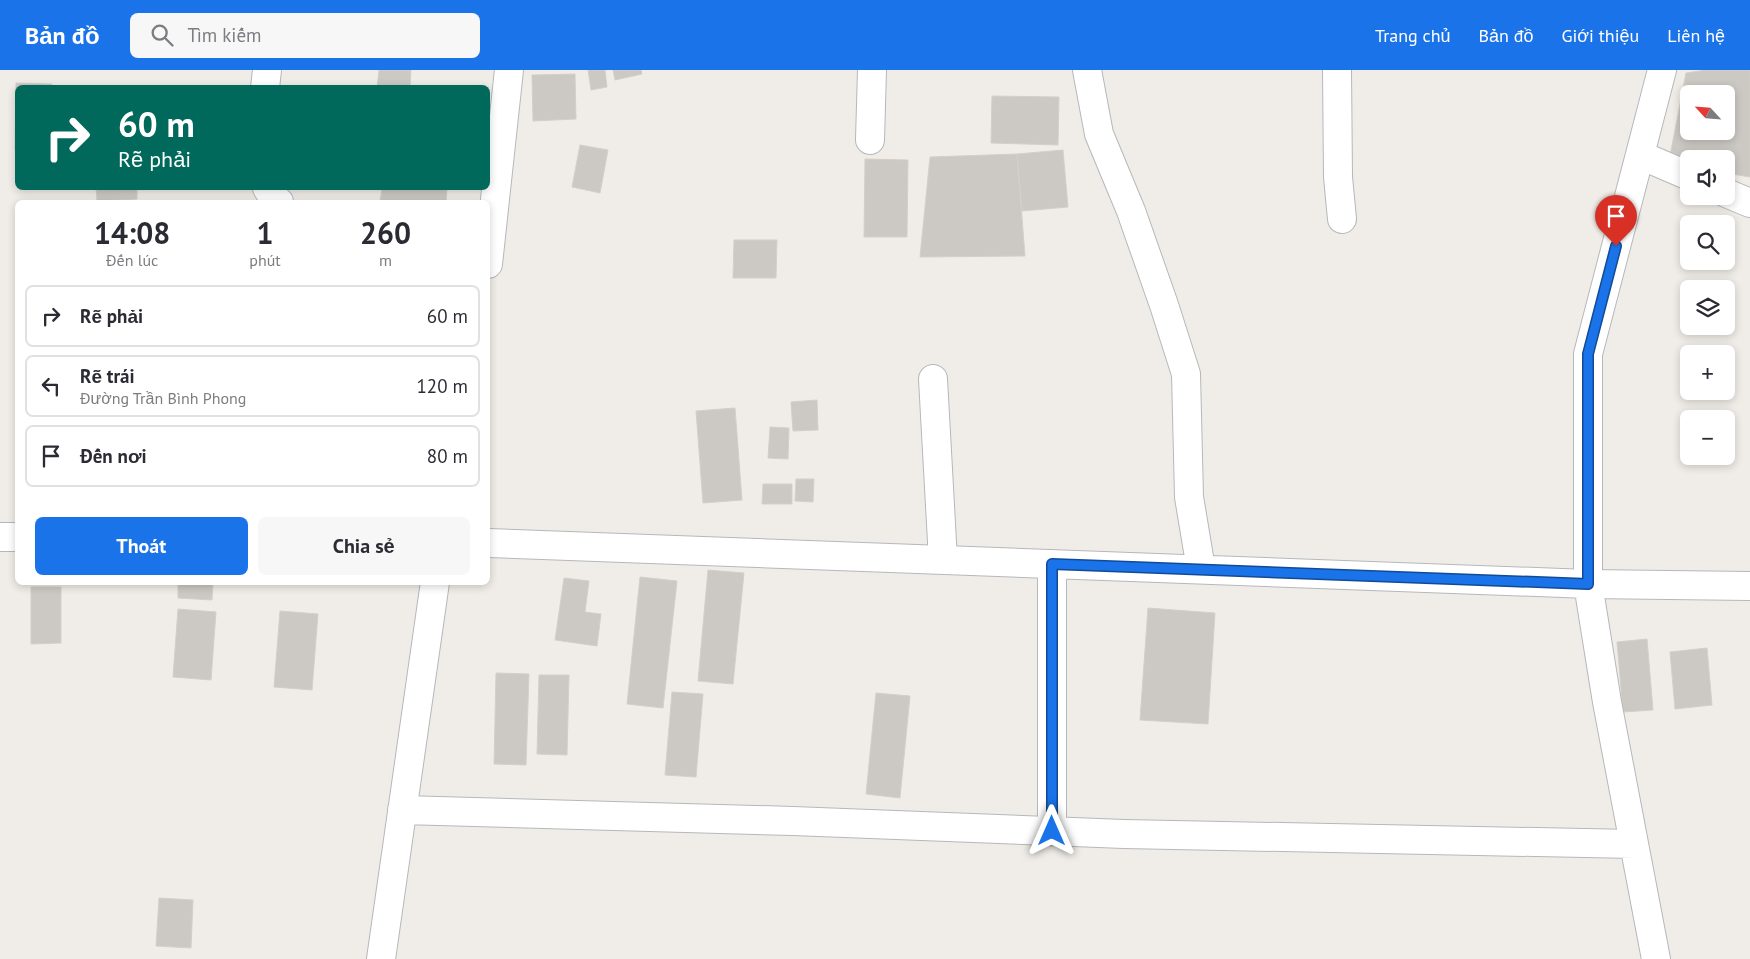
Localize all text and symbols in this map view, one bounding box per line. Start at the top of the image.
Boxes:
search box [130,13,480,58]
text: Bản đồ [25,20,100,51]
icon: search [148,21,176,49]
text: Tìm kiếm [188,23,262,47]
text: Trang chủ [1375,24,1451,47]
text: Bản đồ [1479,24,1533,47]
text: Giới thiệu [1561,24,1639,47]
text: Liên hệ [1667,24,1725,47]
north arrow [1680,85,1735,140]
map controls [1680,85,1735,465]
text: 60 m [118,101,195,147]
icon: right [35,105,100,170]
text: Rẽ phải [118,145,191,173]
button: sound [1680,150,1735,205]
pin [1595,195,1637,246]
icon: arrive [1602,202,1630,230]
text: 14:08 [94,213,170,252]
text: 1 [257,213,274,252]
text: 260 [360,213,411,252]
button: search [1680,215,1735,270]
text: Đến lúc [106,250,158,270]
text: phút [249,250,281,270]
text: m [379,250,392,270]
button: layers [1680,280,1735,335]
icon: right [37,302,65,330]
text: Rẽ phải [80,304,143,328]
text: 60 m [427,304,468,328]
button: + [1680,345,1735,400]
text: Rẽ trái [80,364,135,388]
icon: left [37,372,65,400]
text: 120 m [416,374,468,398]
text: Đường Trần Bình Phong [80,388,246,408]
button: − [1680,410,1735,465]
icon: arrive [37,442,65,470]
text: Đến nơi [80,444,147,468]
text: 80 m [427,444,468,468]
button: Thoát [35,517,248,575]
button: Chia sẻ [258,517,470,575]
position arrow [1025,804,1077,856]

